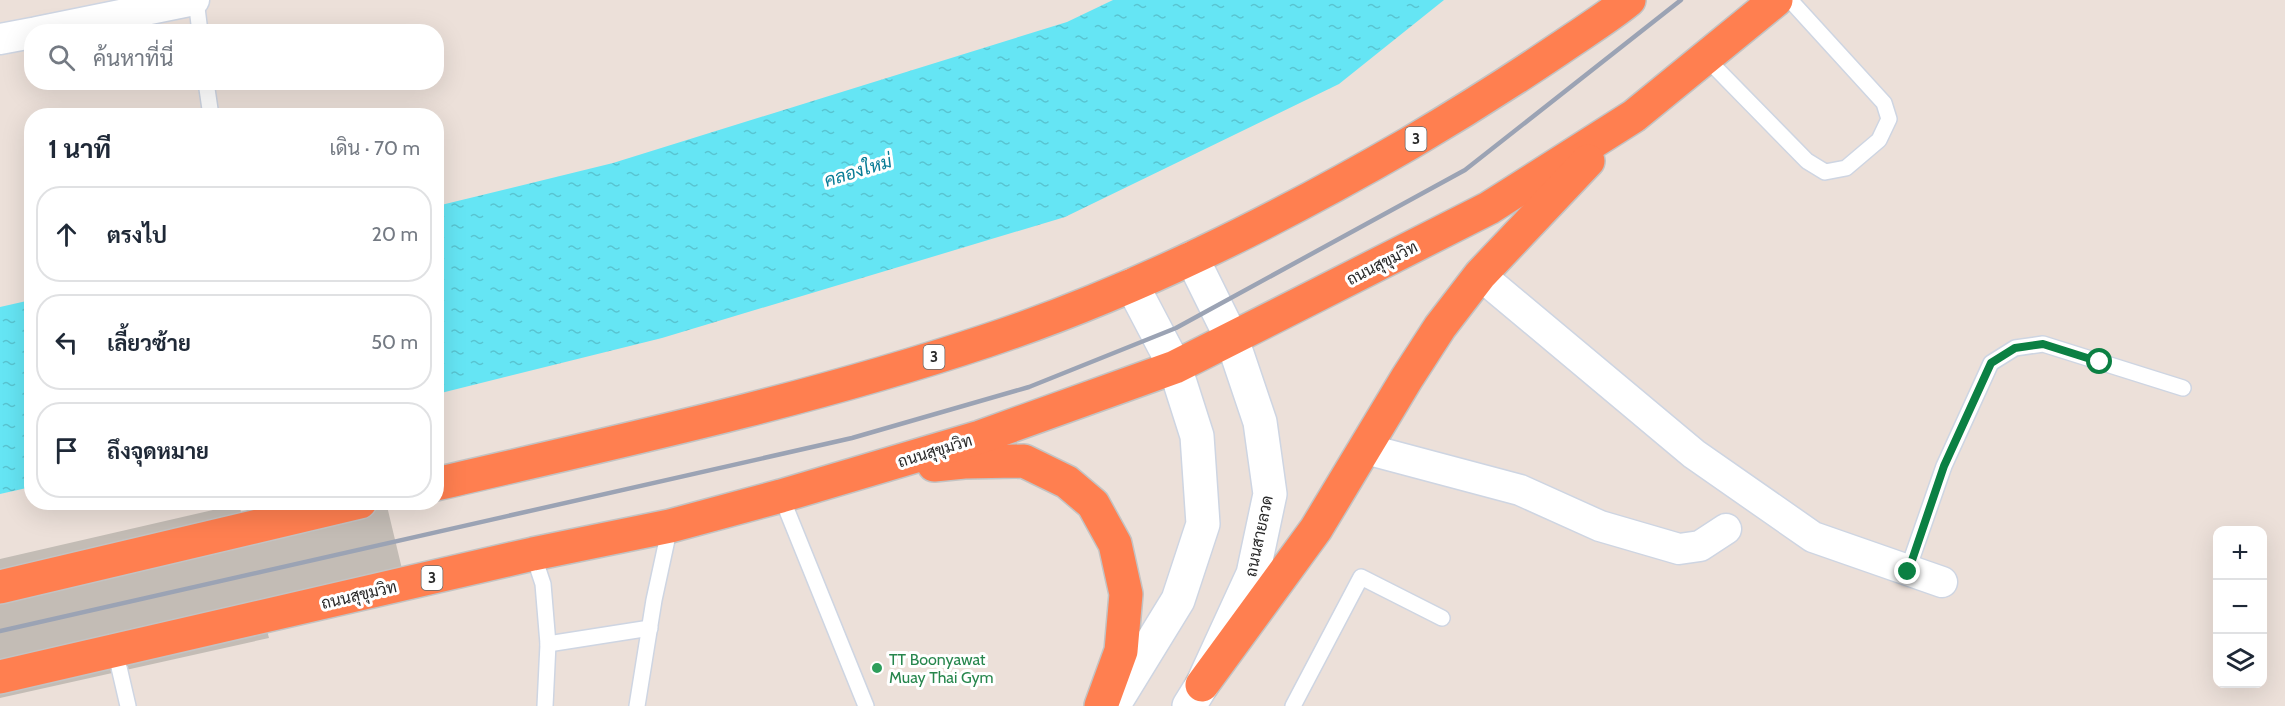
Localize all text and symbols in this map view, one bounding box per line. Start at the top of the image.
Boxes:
search box [24,24,444,90]
icon: search [45,41,78,74]
text: ค้นหาที่นี่ [93,45,173,72]
road number: 3 [1406,127,1426,151]
text: 1 นาที [48,133,111,165]
text: เดิน · 70 m [330,136,420,160]
water label: คลองใหม่ [821,148,895,192]
icon: ahead [50,218,83,251]
text: ตรงไป [107,222,167,249]
text: 20 m [372,222,418,246]
street label: ถนนสุขุมวิท [1343,237,1422,291]
icon: left [50,326,83,359]
text: เลี้ยวซ้าย [107,330,191,357]
text: 50 m [371,330,418,354]
road number: 3 [924,345,944,369]
route start [2086,348,2112,374]
street label: ถนนสุขุมวิท [895,431,975,473]
icon: arrive [50,434,83,467]
text: ถึงจุดหมาย [107,438,209,465]
street label: ถนนสายลวด [1241,494,1277,578]
map controls [2213,526,2267,688]
button: + [2213,526,2267,580]
route end [1894,558,1920,584]
road number: 3 [422,566,442,590]
street label: ถนนสุขุมวิท [319,577,399,615]
button: − [2213,580,2267,634]
button: layers [2213,634,2267,688]
place label: TT Boonyawat Muay Thai Gym [889,650,994,687]
marker: TT Boonyawat Muay Thai Gym [870,661,884,675]

